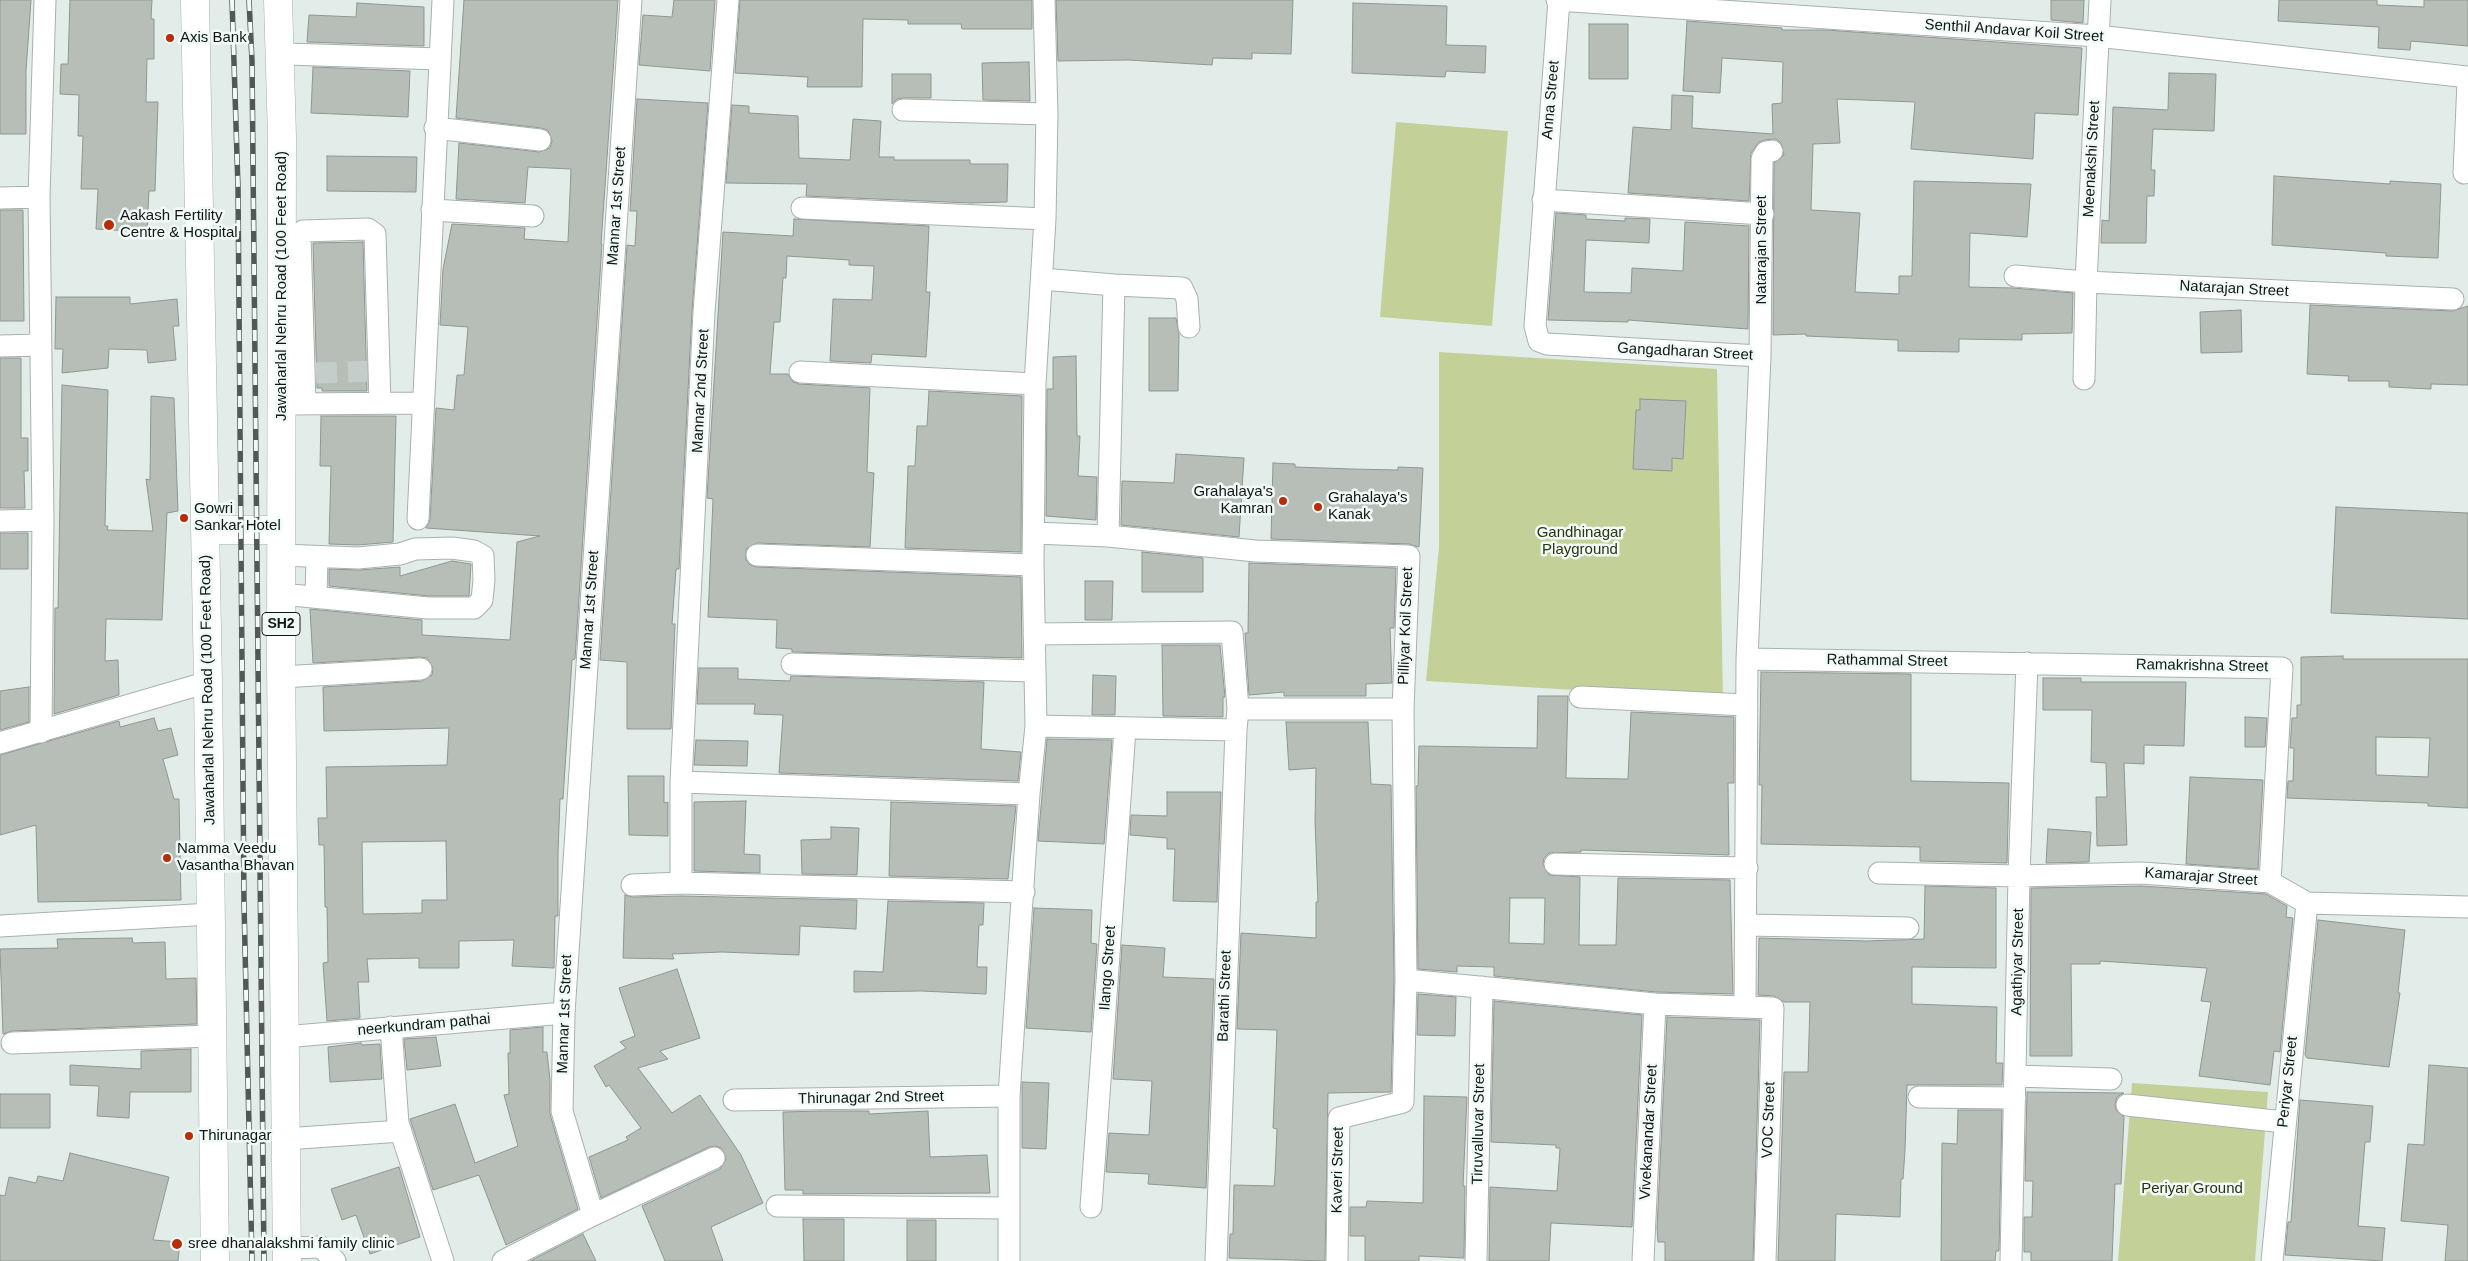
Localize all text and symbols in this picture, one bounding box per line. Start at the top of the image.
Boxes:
street label: Senthil Andavar Koil Street [1924,16,2104,46]
place label: Axis Bank [180,29,247,47]
marker: Axis Bank [164,32,176,44]
street label: Anna Street [1539,60,1563,140]
street label: Meenakshi Street [2080,100,2104,218]
street label: Mannar 1st Street [604,146,630,266]
street label: Jawaharlal Nehru Road (100 Feet Road) [273,151,291,421]
street label: Natarajan Street [1753,195,1771,305]
place label: Aakash Fertility Centre & Hospital [120,207,238,242]
marker: Aakash Fertility Centre & Hospital [102,218,116,232]
street label: Natarajan Street [2179,277,2289,301]
street label: Mannar 2nd Street [689,328,713,454]
street label: Gangadharan Street [1617,339,1753,365]
place label: Grahalaya's Kamran [1193,483,1273,518]
place label: Grahalaya's Kanak [1328,489,1408,524]
marker: Grahalaya's Kamran [1277,495,1289,507]
place label: Gowri Sankar Hotel [194,500,281,535]
marker: Grahalaya's Kanak [1312,501,1324,513]
marker: Gowri Sankar Hotel [178,512,190,524]
park label: Gandhinagar Playground [1537,524,1623,559]
street label: Mannar 1st Street [577,550,603,670]
street label: Jawaharlal Nehru Road (100 Feet Road) [197,555,219,825]
street label: Pilliyar Koil Street [1395,567,1417,685]
road number: SH2 [262,612,300,636]
street label: Rathammal Street [1826,651,1948,671]
street label: Ramakrishna Street [2136,656,2268,676]
place label: Namma Veedu Vasantha Bhavan [177,840,294,875]
marker: Namma Veedu Vasantha Bhavan [161,852,173,864]
street label: Kamarajar Street [2144,864,2258,890]
street label: Agathiyar Street [2008,908,2028,1016]
street label: Ilango Street [1096,925,1120,1011]
street label: Barathi Street [1214,950,1236,1042]
street label: Mannar 1st Street [554,954,576,1074]
street label: neerkundram pathai [357,1010,491,1040]
street label: Periyar Street [2274,1035,2302,1129]
street label: Tiruvalluvar Street [1469,1063,1489,1185]
street label: Vivekanandar Street [1636,1064,1662,1200]
street label: VOC Street [1759,1081,1779,1159]
street label: Thirunagar 2nd Street [798,1088,944,1108]
street label: Kaveri Street [1328,1126,1348,1214]
place label: Thirunagar [199,1127,272,1145]
marker: Thirunagar [183,1130,195,1142]
park label: Periyar Ground [2141,1180,2243,1198]
place label: sree dhanalakshmi family clinic [188,1235,395,1253]
marker: sree dhanalakshmi family clinic [170,1237,184,1251]

